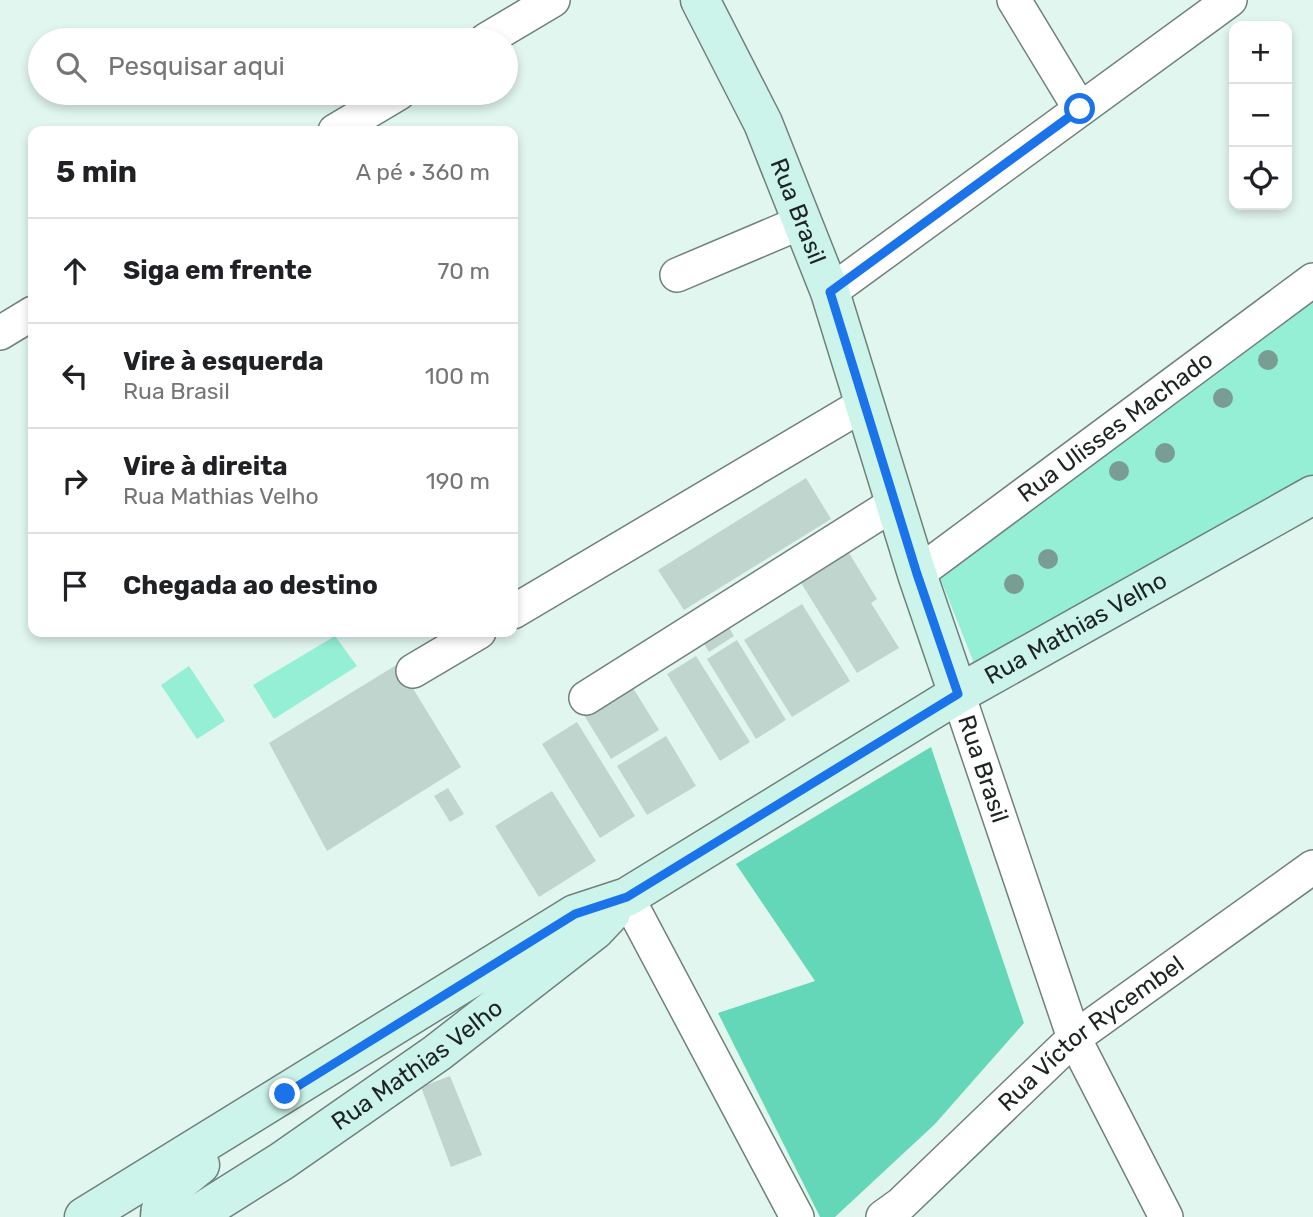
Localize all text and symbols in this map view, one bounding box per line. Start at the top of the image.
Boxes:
map controls [1229,21,1292,210]
button: + [1229,21,1292,84]
search box [28,28,518,105]
icon: search [52,48,90,86]
text: Pesquisar aqui [108,51,285,82]
button: − [1229,84,1292,147]
route start [1064,93,1095,124]
button: locate [1229,147,1292,210]
text: 5 min [56,154,137,190]
street label: Rua Brasil [764,154,831,268]
text: A pé · 360 m [356,158,490,186]
icon: ahead [56,252,94,290]
text: Siga em frente [123,255,312,286]
text: 70 m [438,257,490,285]
street label: Rua Ulisses Machado [1012,345,1218,508]
text: Vire à esquerda [123,346,324,377]
icon: left [56,357,94,395]
text: 100 m [425,362,490,390]
text: Rua Brasil [123,377,230,405]
text: Vire à direita [123,451,288,482]
icon: right [56,462,94,500]
text: 190 m [426,467,490,495]
text: Rua Mathias Velho [123,482,319,510]
street label: Rua Mathias Velho [980,566,1172,690]
icon: arrive [56,567,94,605]
text: Chegada ao destino [123,570,378,601]
street label: Rua Brasil [952,712,1014,826]
street label: Rua Víctor Rycembel [992,950,1189,1117]
street label: Rua Mathias Velho [326,993,508,1136]
route end [269,1078,300,1109]

